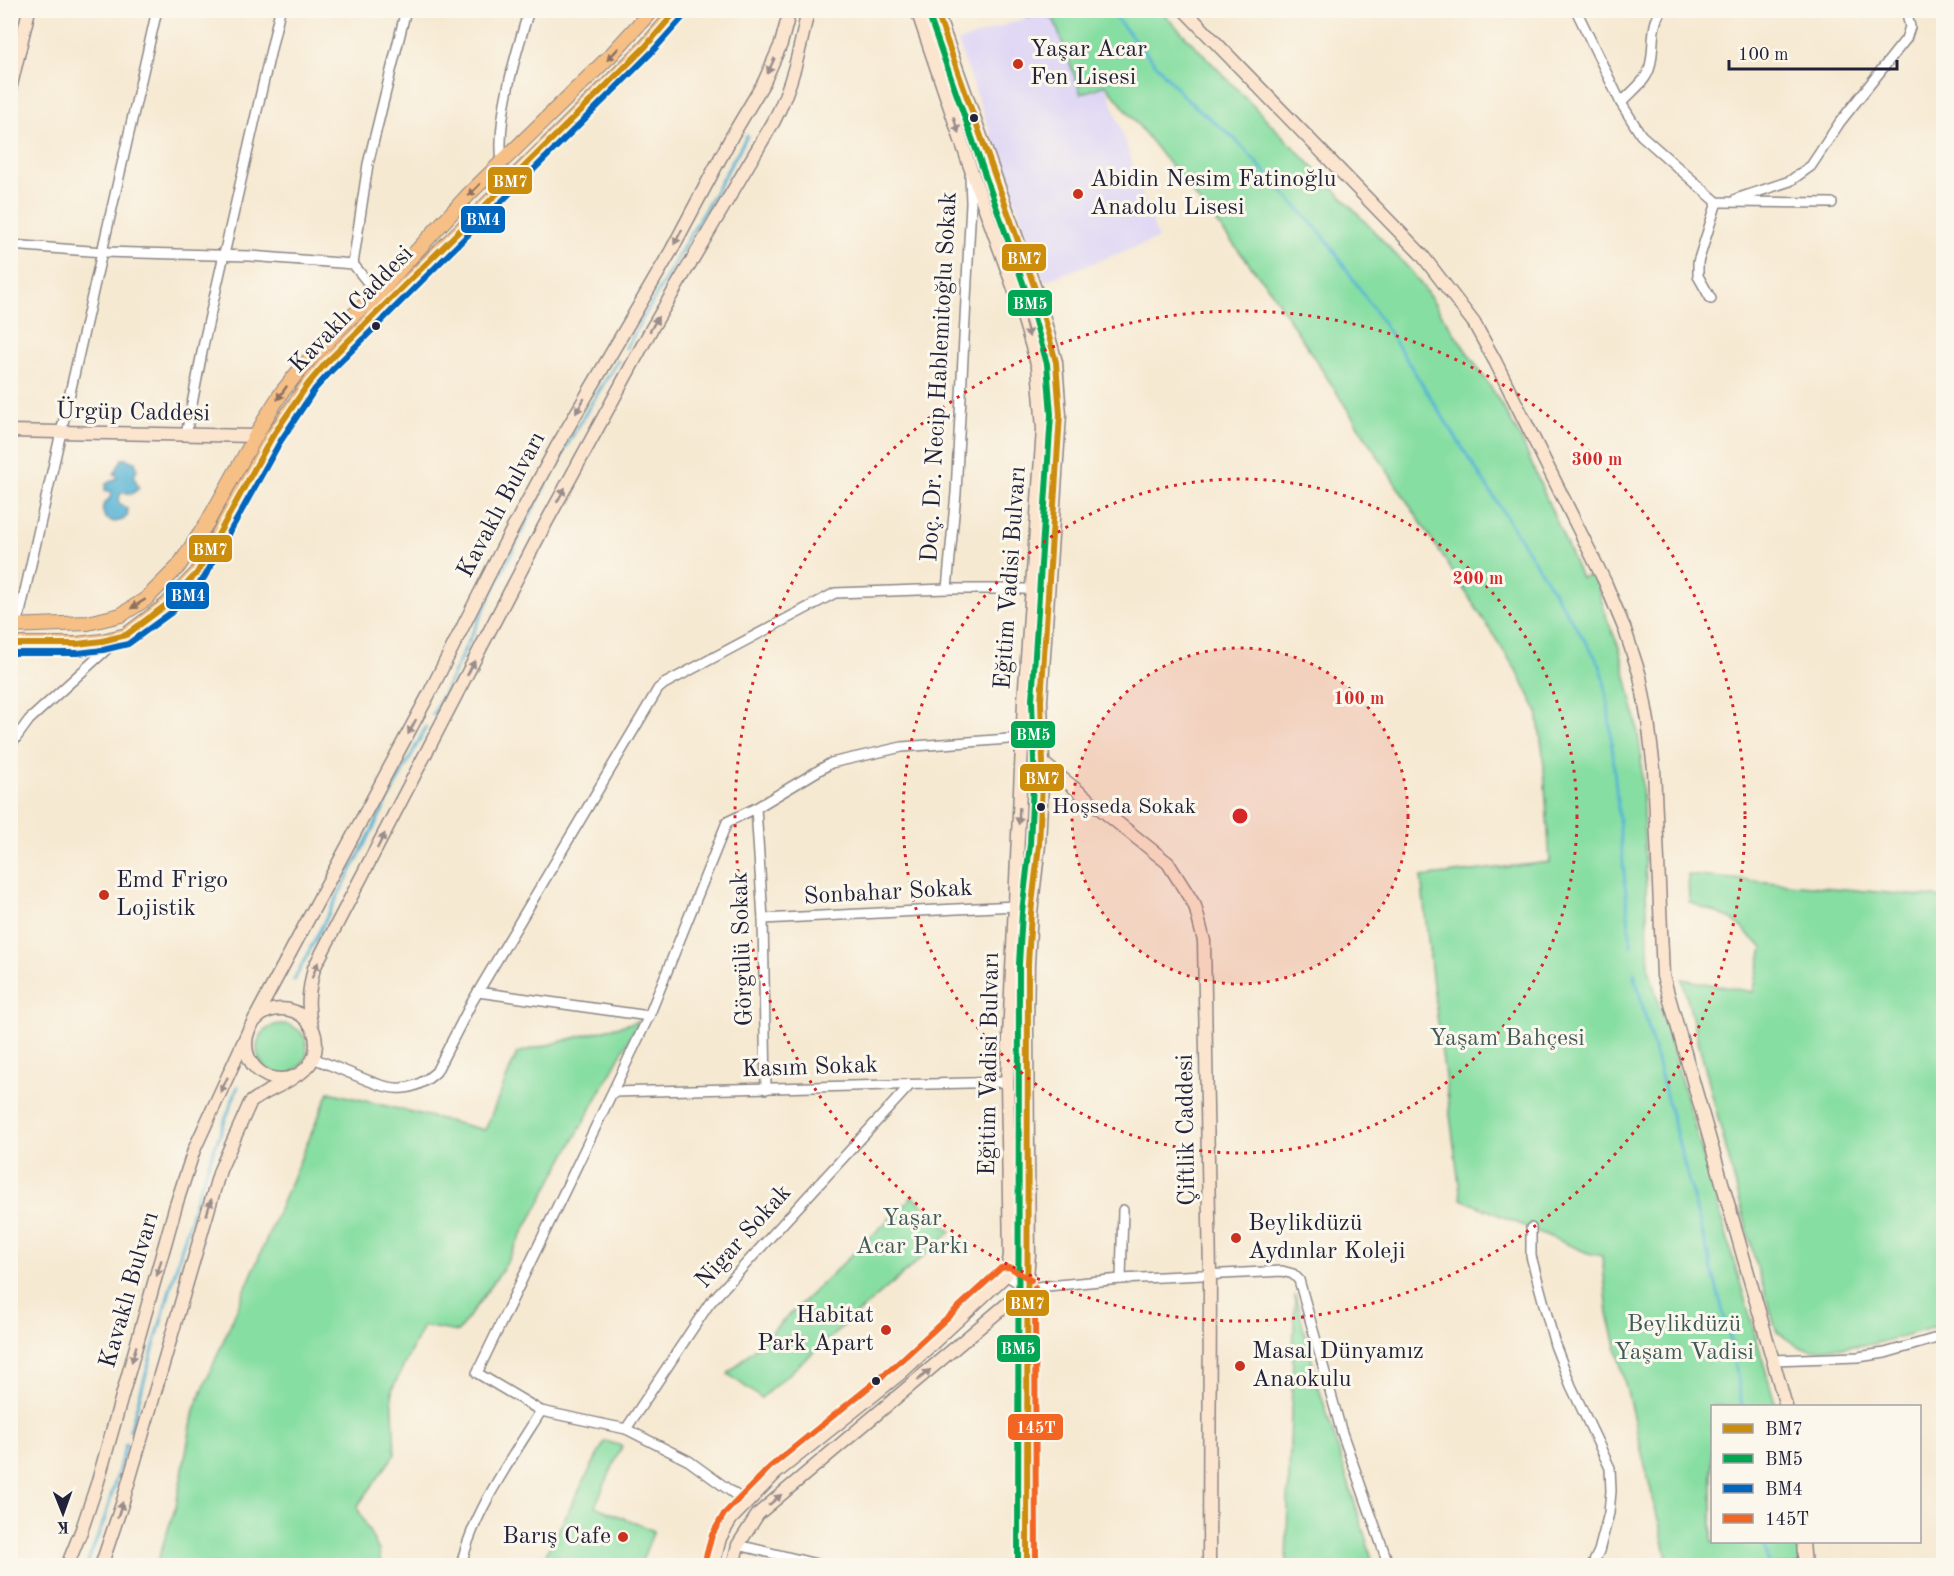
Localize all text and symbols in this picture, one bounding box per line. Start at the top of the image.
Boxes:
scale bar [1729,33,1897,71]
place label: Yaşar Acar Fen Lisesi [1030,38,1147,90]
one-way arrow [606,46,620,60]
text: 100 m [1738,46,1789,64]
one-way arrow [767,57,776,74]
marker: Yaşar Acar Fen Lisesi [1011,57,1025,71]
unlabelled marker [968,112,980,124]
one-way arrow [952,116,962,134]
line badge: BM7 [487,166,533,195]
place label: Abidin Nesim Fatinoğlu Anadolu Lisesi [1090,168,1337,220]
text: BM7 [493,175,527,191]
one-way arrow [467,183,481,197]
marker: Abidin Nesim Fatinoğlu Anadolu Lisesi [1071,187,1085,201]
street label: Doç. Dr. Necip Hablemitoğlu Sokak [918,191,962,563]
line badge: BM4 [460,205,506,234]
text: BM4 [466,213,500,229]
one-way arrow [673,229,683,246]
street label: Kavaklı Caddesi [286,242,418,378]
line badge: BM7 [1001,243,1047,272]
text: BM7 [1007,252,1041,268]
line badge: BM5 [1007,289,1053,317]
text: BM5 [1013,297,1047,313]
one-way arrow [649,316,660,332]
unlabelled marker [370,320,382,332]
one-way arrow [1023,320,1032,338]
one-way arrow [276,384,288,400]
street label: Ürgüp Caddesi [56,396,210,426]
one-way arrow [575,397,585,414]
street label: Kavaklı Bulvarı [454,428,550,582]
text: 300 m [1572,451,1622,469]
street label: Eğitim Vadisi Bulvarı [991,466,1031,690]
one-way arrow [556,487,566,504]
line badge: BM7 [188,534,233,563]
text: BM7 [193,543,227,559]
text: 200 m [1453,570,1503,588]
line badge: BM4 [165,581,210,610]
text: BM4 [171,589,205,605]
one-way arrow [130,598,146,609]
one-way arrow [466,659,476,676]
text: 100 m [1334,690,1384,708]
one-way arrow [407,719,417,736]
line badge: BM5 [1010,720,1056,749]
text: BM5 [1016,728,1050,744]
line badge: BM7 [1019,763,1065,792]
text: BM7 [1025,772,1059,788]
place label: Hoşseda Sokak [1052,796,1196,818]
marker: Hoşseda Sokak [1035,801,1047,813]
one-way arrow [1014,806,1023,825]
centre of rings [1230,806,1250,826]
one-way arrow [376,833,386,850]
place label: Emd Frigo Lojistik [116,869,228,921]
street label: Görgülü Sokak [728,871,758,1027]
street label: Sonbahar Sokak [803,877,973,909]
marker: Emd Frigo Lojistik [97,888,111,902]
street label: Eğitim Vadisi Bulvarı [976,952,1004,1176]
one-way arrow [311,961,320,979]
park label: Yaşam Bahçesi [1429,1027,1585,1051]
street label: Kasım Sokak [741,1054,879,1082]
street label: Çiftlik Caddesi [1174,1054,1200,1206]
one-way arrow [220,1077,229,1094]
street label: Nigar Sokak [692,1181,796,1293]
one-way arrow [205,1198,214,1216]
park label: Yaşar Acar Parkı [855,1207,969,1259]
street label: Kavaklı Bulvarı [96,1209,164,1371]
place label: Beylikdüzü Aydınlar Koleji [1248,1212,1405,1264]
marker: Beylikdüzü Aydınlar Koleji [1229,1231,1243,1245]
one-way arrow [154,1259,163,1277]
line badge: BM7 [1005,1289,1050,1317]
text: BM7 [1010,1297,1044,1313]
place label: Habitat Park Apart [757,1304,874,1356]
park label: Beylikdüzü Yaşam Vadisi [1614,1313,1754,1365]
marker: Habitat Park Apart [879,1323,893,1337]
line badge: BM5 [996,1334,1041,1363]
place label: Masal Dünyamız Anaokulu [1252,1340,1424,1392]
text: BM5 [1001,1342,1035,1358]
one-way arrow [129,1345,138,1363]
marker: Masal Dünyamız Anaokulu [1233,1359,1247,1373]
one-way arrow [916,1368,932,1381]
unlabelled marker [870,1375,882,1387]
legend [1711,1405,1921,1543]
line badge: 145T [1007,1413,1064,1441]
text: 145T [1016,1421,1056,1437]
text: BM7 [1765,1421,1803,1439]
text: BM5 [1765,1451,1803,1469]
text: BM4 [1765,1481,1803,1499]
north arrow [33,1483,93,1543]
one-way arrow [767,1494,782,1507]
one-way arrow [116,1501,125,1519]
text: 145T [1765,1511,1809,1529]
text: K [57,1518,70,1534]
place label: Barış Cafe [502,1525,611,1549]
marker: Barış Cafe [616,1530,630,1544]

